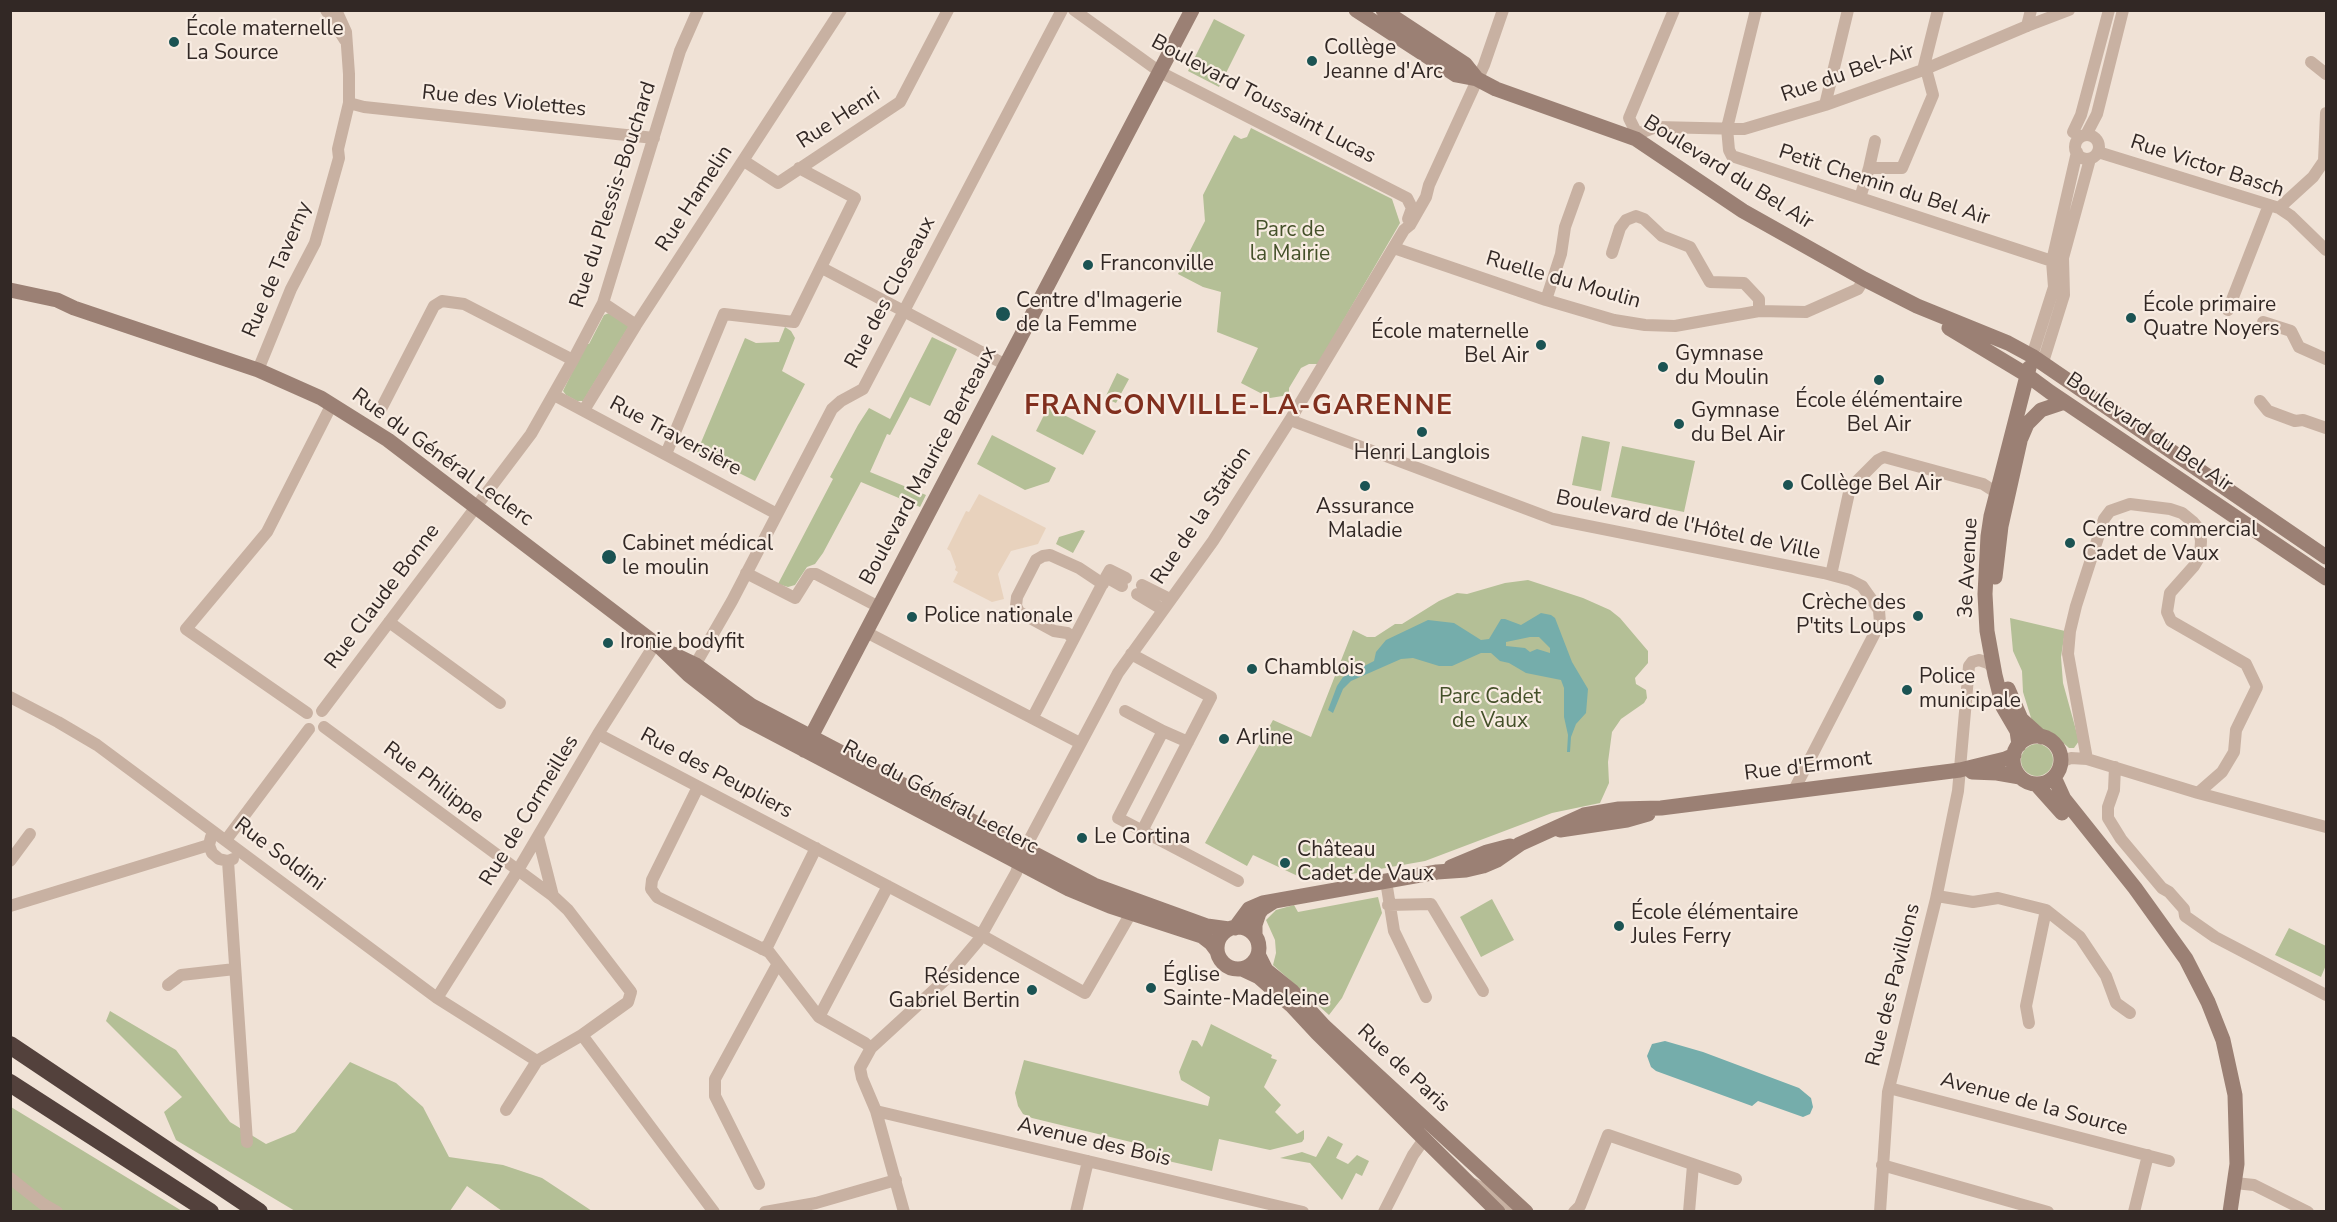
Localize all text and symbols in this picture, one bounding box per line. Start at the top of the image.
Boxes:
place label: École maternelle La Source [186,17,344,67]
street label: Boulevard Toussaint Lucas [1146,30,1380,170]
marker: École maternelle La Source [167,35,181,49]
place label: Collège Jeanne d'Arc [1324,36,1443,86]
street label: Rue du Bel-Air [1778,39,1918,109]
marker: Collège Jeanne d'Arc [1305,54,1319,68]
street label: Rue du Plessis-Bouchard [565,79,663,311]
street label: Rue des Violettes [421,81,587,123]
street label: Rue Henri [793,83,885,155]
street label: Boulevard du Bel Air [1638,110,1818,236]
street label: Rue Victor Basch [2127,130,2287,204]
street label: Petit Chemin du Bel Air [1775,140,1993,232]
street label: Rue Hamelin [651,141,739,257]
street label: Rue de Taverny [238,198,318,342]
street label: Rue des Closeaux [840,213,942,373]
park label: Parc de la Mairie [1250,218,1330,268]
street label: Ruelle du Moulin [1483,247,1643,315]
place label: Franconville [1100,252,1214,278]
marker: Franconville [1081,258,1095,272]
place label: Centre d'Imagerie de la Femme [1016,289,1182,339]
place label: École primaire Quatre Noyers [2143,293,2280,343]
marker: Centre d'Imagerie de la Femme [994,305,1012,323]
marker: École primaire Quatre Noyers [2124,311,2138,325]
place label: École maternelle Bel Air [1371,320,1529,370]
marker: École maternelle Bel Air [1534,338,1548,352]
street label: Boulevard Maurice Berteaux [855,342,1003,590]
place label: Gymnase du Moulin [1675,342,1769,392]
marker: Gymnase du Moulin [1656,360,1670,374]
street label: Boulevard du Bel Air [2061,368,2237,498]
marker: École élémentaire Bel Air [1872,373,1886,387]
street label: Rue du Général Leclerc [346,384,538,532]
place label: École élémentaire Bel Air [1795,389,1963,439]
district label: FRANCONVILLE-LA-GARENNE [1024,391,1454,423]
street label: Rue Traversière [605,392,745,482]
place label: Gymnase du Bel Air [1691,399,1785,449]
marker: Gymnase du Bel Air [1672,417,1686,431]
marker: Henri Langlois [1415,425,1429,439]
place label: Henri Langlois [1354,441,1490,467]
street label: Rue de la Station [1147,442,1257,590]
place label: Collège Bel Air [1800,472,1942,498]
marker: Collège Bel Air [1781,478,1795,492]
marker: Assurance Maladie [1358,479,1372,493]
street label: Boulevard de l'Hôtel de Ville [1553,486,1823,566]
place label: Assurance Maladie [1316,495,1414,545]
street label: 3e Avenue [1954,517,1984,619]
place label: Centre commercial Cadet de Vaux [2082,518,2257,568]
street label: Rue Claude Bonne [320,519,446,675]
place label: Cabinet médical le moulin [622,532,773,582]
marker: Centre commercial Cadet de Vaux [2063,536,2077,550]
marker: Cabinet médical le moulin [600,548,618,566]
place label: Crèche des P'tits Loups [1796,591,1906,641]
place label: Police nationale [924,604,1073,630]
marker: Crèche des P'tits Loups [1911,609,1925,623]
marker: Police nationale [905,610,919,624]
place label: Ironie bodyfit [620,630,744,656]
marker: Ironie bodyfit [601,636,615,650]
place label: Chamblois [1264,656,1364,682]
marker: Chamblois [1245,662,1259,676]
place label: Police municipale [1919,665,2021,715]
marker: Police municipale [1900,683,1914,697]
park label: Parc Cadet de Vaux [1439,685,1541,735]
street label: Rue des Peupliers [635,723,797,825]
place label: Arline [1236,726,1293,752]
street label: Rue de Cormeilles [475,731,585,891]
marker: Arline [1217,732,1231,746]
street label: Rue du Général Leclerc [838,736,1042,860]
street label: Rue Philippe [378,737,488,829]
street label: Rue d'Ermont [1743,747,1873,787]
street label: Rue Soldini [229,813,329,897]
place label: Le Cortina [1094,825,1190,851]
marker: Le Cortina [1075,831,1089,845]
place label: Château Cadet de Vaux [1297,838,1434,888]
marker: Château Cadet de Vaux [1278,856,1292,870]
place label: École élémentaire Jules Ferry [1631,901,1798,951]
street label: Rue des Pavillons [1862,901,1926,1069]
marker: École élémentaire Jules Ferry [1612,919,1626,933]
place label: Église Sainte-Madeleine [1163,963,1329,1013]
place label: Résidence Gabriel Bertin [889,965,1020,1015]
marker: Église Sainte-Madeleine [1144,981,1158,995]
marker: Résidence Gabriel Bertin [1025,983,1039,997]
street label: Rue de Paris [1351,1020,1455,1118]
street label: Avenue de la Source [1938,1068,2130,1142]
street label: Avenue des Bois [1015,1113,1173,1173]

